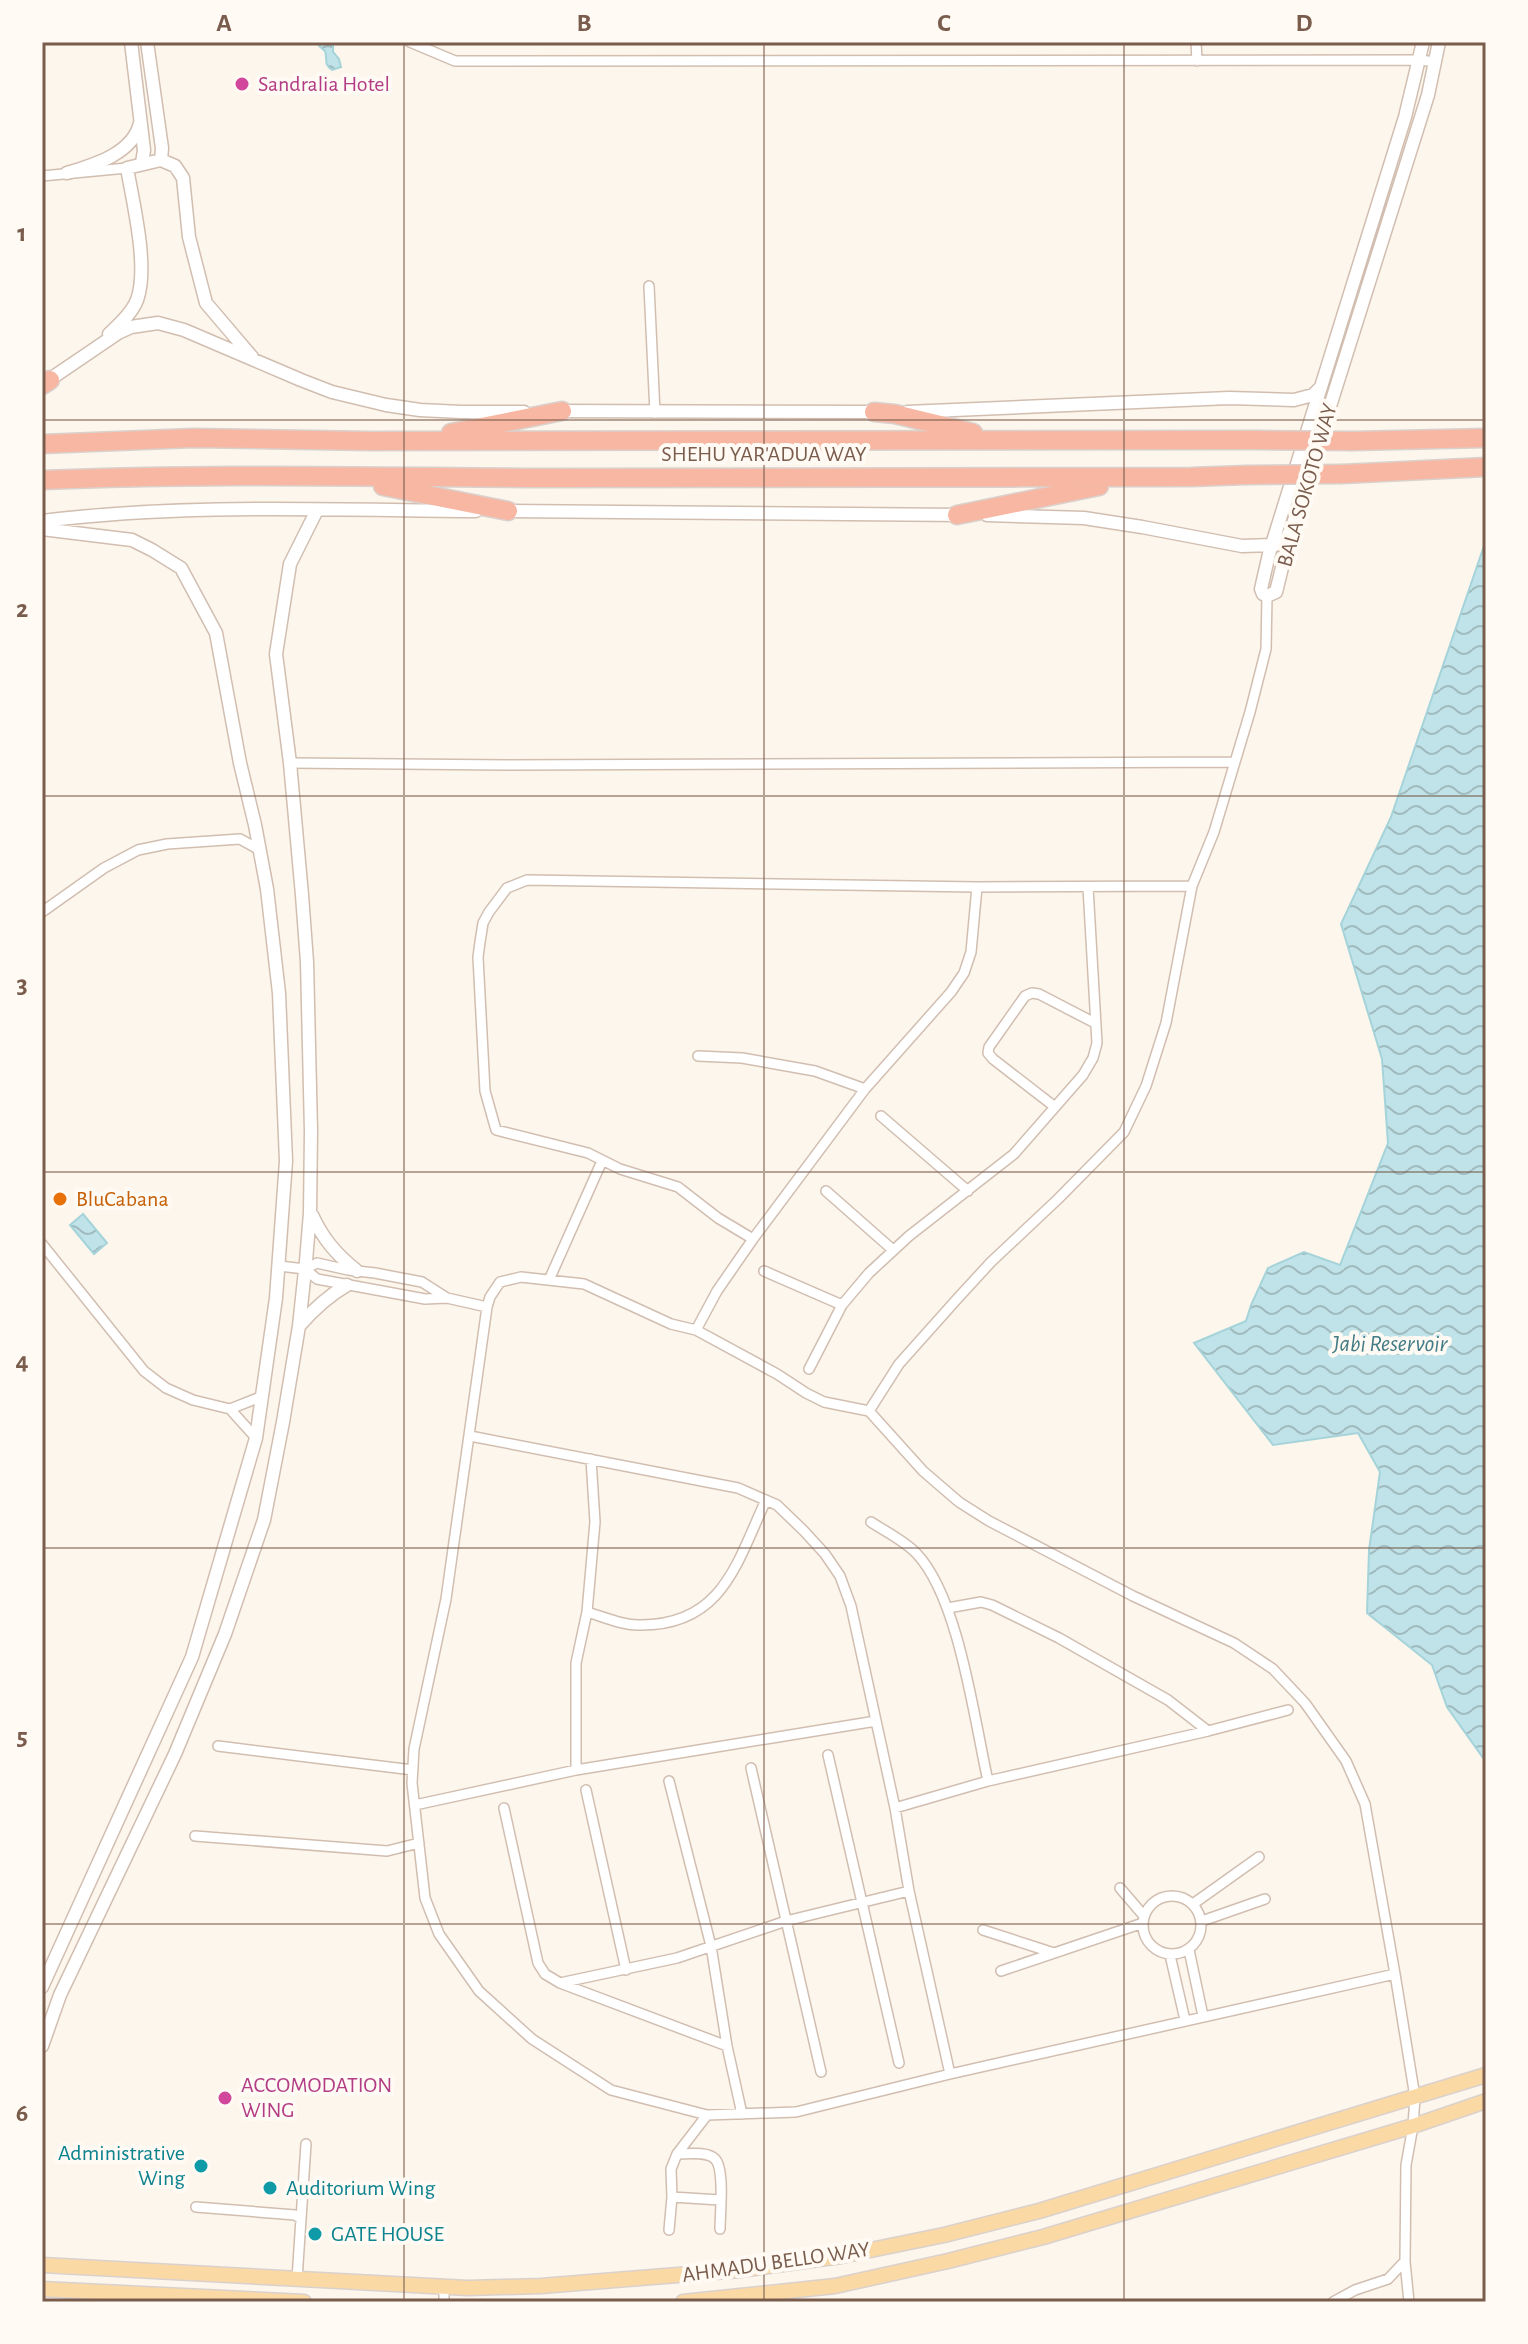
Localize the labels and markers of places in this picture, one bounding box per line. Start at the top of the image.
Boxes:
place label: Sandralia Hotel [258,73,390,95]
marker: Sandralia Hotel [233,75,251,93]
place label: BluCabana [76,1188,169,1210]
marker: BluCabana [51,1190,69,1208]
place label: ACCOMODATION WING [241,2074,392,2121]
marker: ACCOMODATION WING [216,2089,234,2107]
place label: Administrative Wing [58,2142,185,2189]
marker: Administrative Wing [192,2157,210,2175]
place label: Auditorium Wing [286,2177,435,2199]
marker: Auditorium Wing [261,2179,279,2197]
place label: GATE HOUSE [331,2223,445,2245]
marker: GATE HOUSE [306,2225,324,2243]

